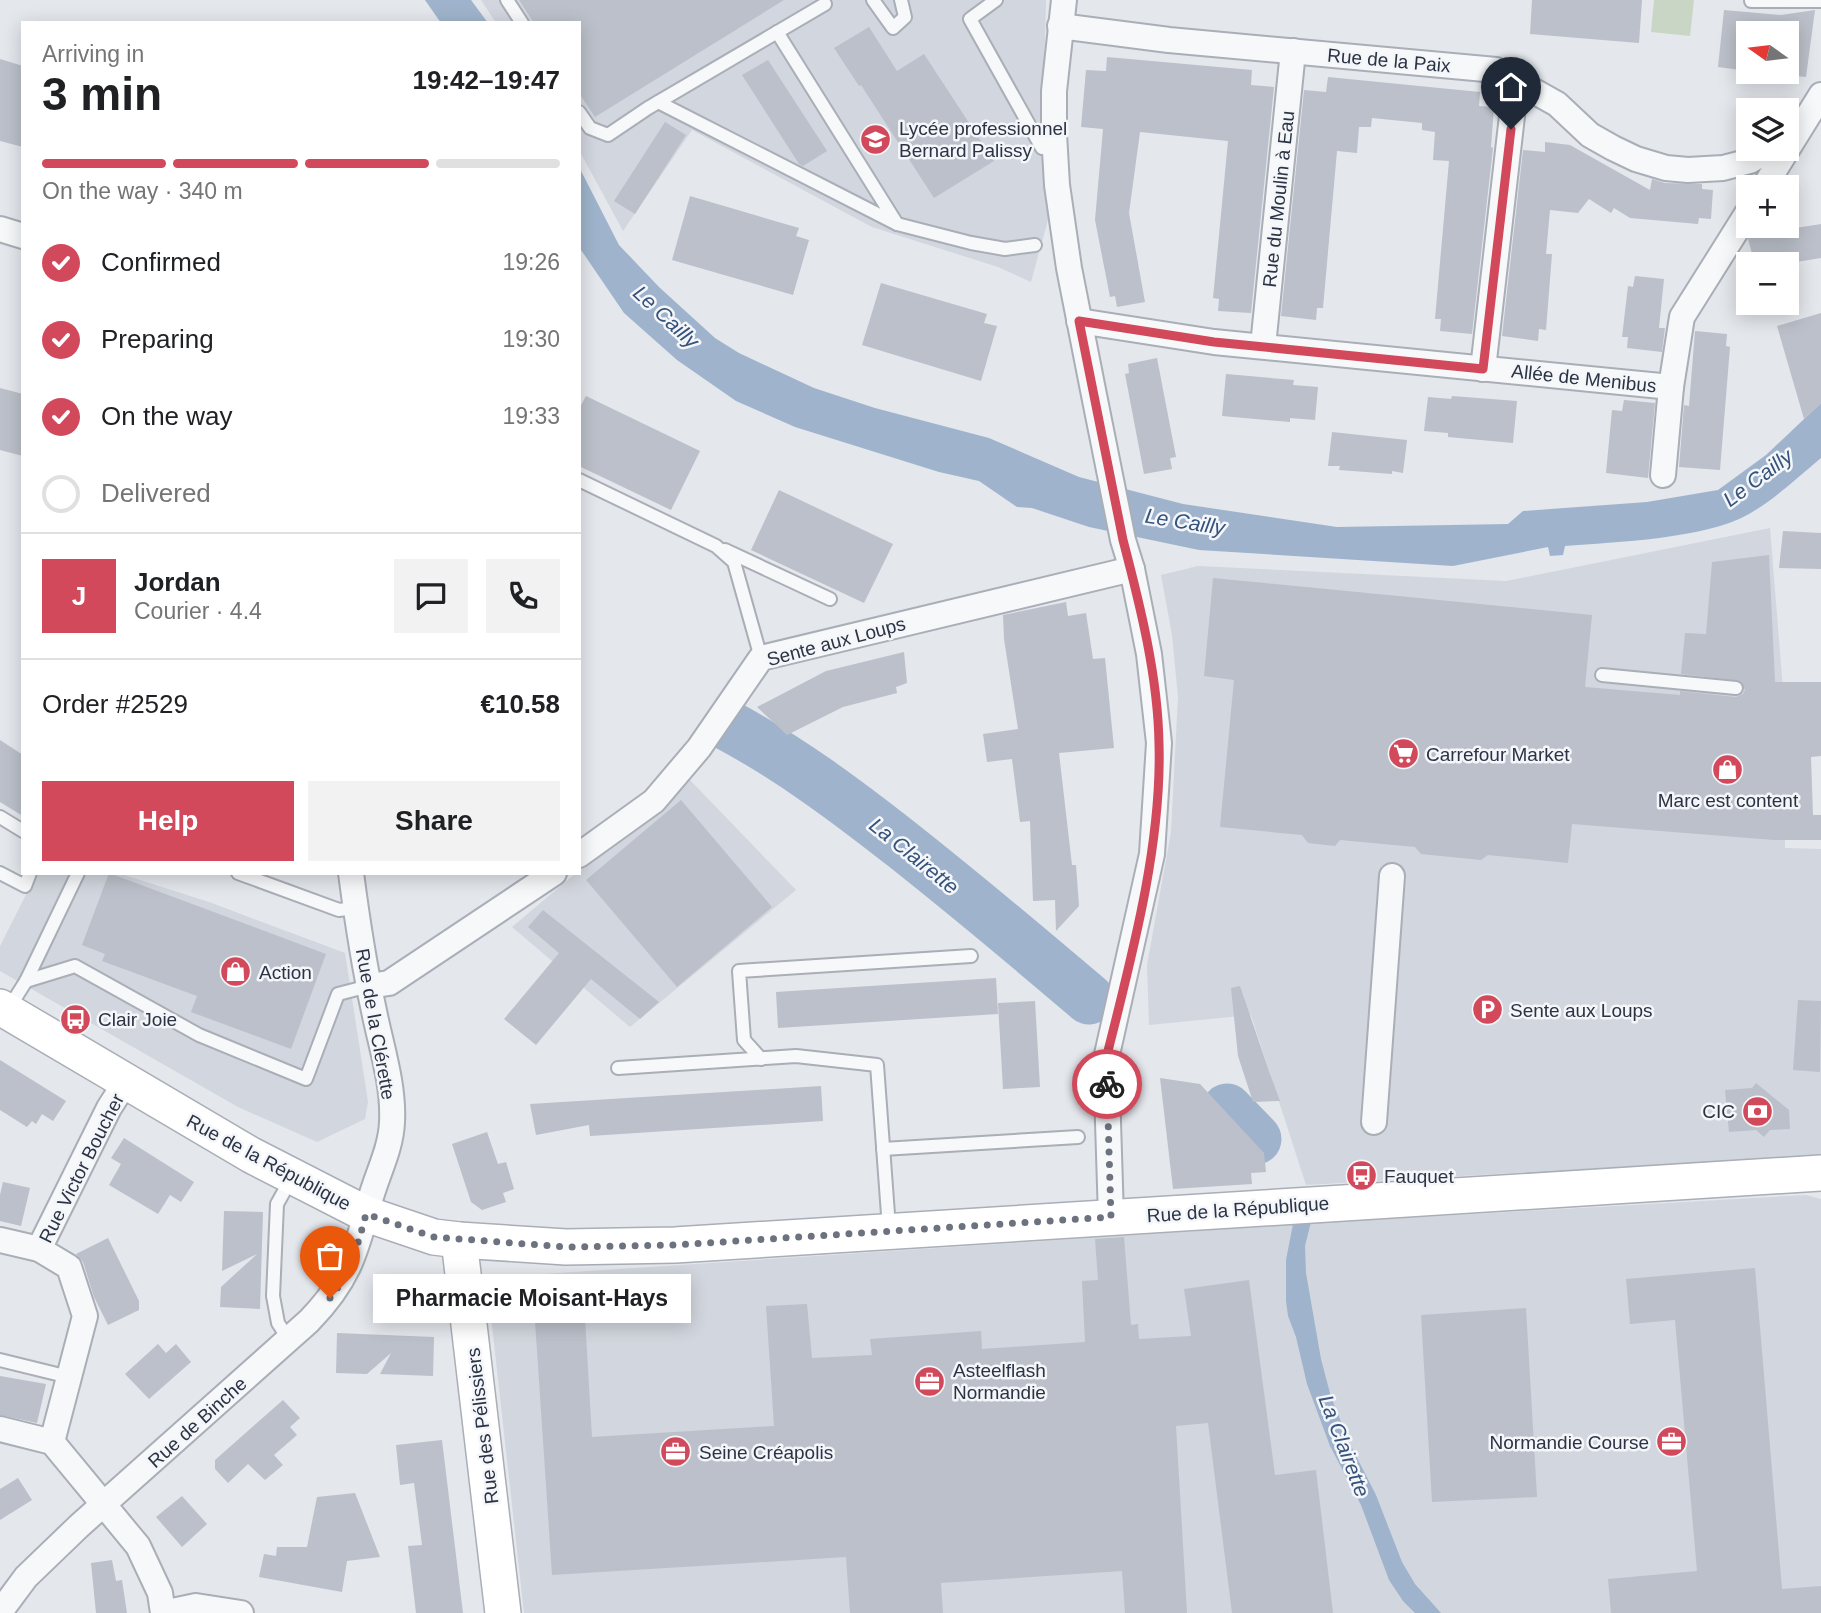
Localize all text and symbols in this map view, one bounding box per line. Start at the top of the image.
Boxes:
north arrow [1736,21,1799,84]
map controls [1736,21,1799,315]
text: Arriving in [42,41,144,67]
street label: Rue de la Paix [1326,45,1452,76]
pin [1481,57,1541,129]
text: 19:42–19:47 [413,65,560,95]
text: 3 min [42,68,162,120]
icon: home [1492,68,1530,106]
button: layers [1736,98,1799,161]
street label: Rue du Moulin à Eau [1259,110,1298,288]
place label: Lycée professionnel Bernard Palissy [899,118,1067,161]
school or university icon: Lycée professionnel Bernard Palissy [859,122,893,156]
button: + [1736,175,1799,238]
text: On the way · 340 m [42,178,243,204]
icon: check [42,244,80,282]
text: Confirmed [101,247,221,277]
text: 19:26 [502,249,560,275]
button: − [1736,252,1799,315]
water label: Le Cailly [629,281,705,354]
icon: check [42,321,80,359]
text: Preparing [101,324,214,354]
text: 19:30 [502,326,560,352]
street label: Allée de Menibus [1510,360,1658,397]
icon: check [42,398,80,436]
text: On the way [101,401,233,431]
text: 19:33 [502,403,560,429]
water label: Le Cailly [1719,443,1798,511]
text: Delivered [101,478,211,508]
water label: Le Cailly [1144,504,1228,539]
button: chat [394,559,468,633]
button: phone [486,559,560,633]
text: Jordan [134,567,221,597]
text: J [72,581,86,611]
text: Courier · 4.4 [134,598,262,624]
street label: Sente aux Loups [765,613,908,670]
text: Order #2529 [42,689,188,719]
text: €10.58 [480,689,560,719]
supermarket icon: Carrefour Market [1386,737,1420,771]
place label: Carrefour Market [1426,744,1570,765]
shop icon: Marc est content [1711,752,1745,786]
button: Help [42,781,294,861]
button: Share [308,781,560,861]
place label: Marc est content [1658,790,1799,811]
water label: La Clairette [865,813,963,898]
street label: Rue de la Clérette [352,947,399,1101]
shop icon: Action [219,955,253,989]
place label: Action [259,962,312,983]
parking icon: Sente aux Loups [1470,993,1504,1027]
place label: Sente aux Loups [1510,1000,1653,1021]
bus stop icon: Clair Joie [58,1002,92,1036]
place label: Clair Joie [98,1009,177,1030]
courier [1072,1049,1142,1119]
icon: bike [1088,1065,1126,1103]
street label: Rue Victor Boucher [35,1090,128,1246]
bank icon: CIC [1741,1094,1775,1128]
place label: CIC [1702,1101,1735,1122]
street label: Rue de la République [183,1110,354,1215]
bus stop icon: Fauquet [1344,1159,1378,1193]
place label: Fauquet [1384,1166,1454,1187]
street label: Rue de la République [1146,1193,1330,1226]
pin [300,1226,360,1298]
icon: bag [311,1237,349,1275]
callout: Pharmacie Moisant-Hays [372,1274,690,1322]
text: Pharmacie Moisant-Hays [396,1285,668,1311]
street label: Rue des Pélissiers [462,1347,503,1505]
place label: Asteelflash Normandie [953,1360,1046,1403]
office icon: Asteelflash Normandie [913,1364,947,1398]
street label: Rue de Binche [144,1373,251,1472]
water label: La Clairette [1314,1392,1374,1500]
office icon: Normandie Course [1655,1425,1689,1459]
place label: Normandie Course [1490,1432,1649,1453]
office icon: Seine Créapolis [659,1435,693,1469]
place label: Seine Créapolis [699,1442,833,1463]

